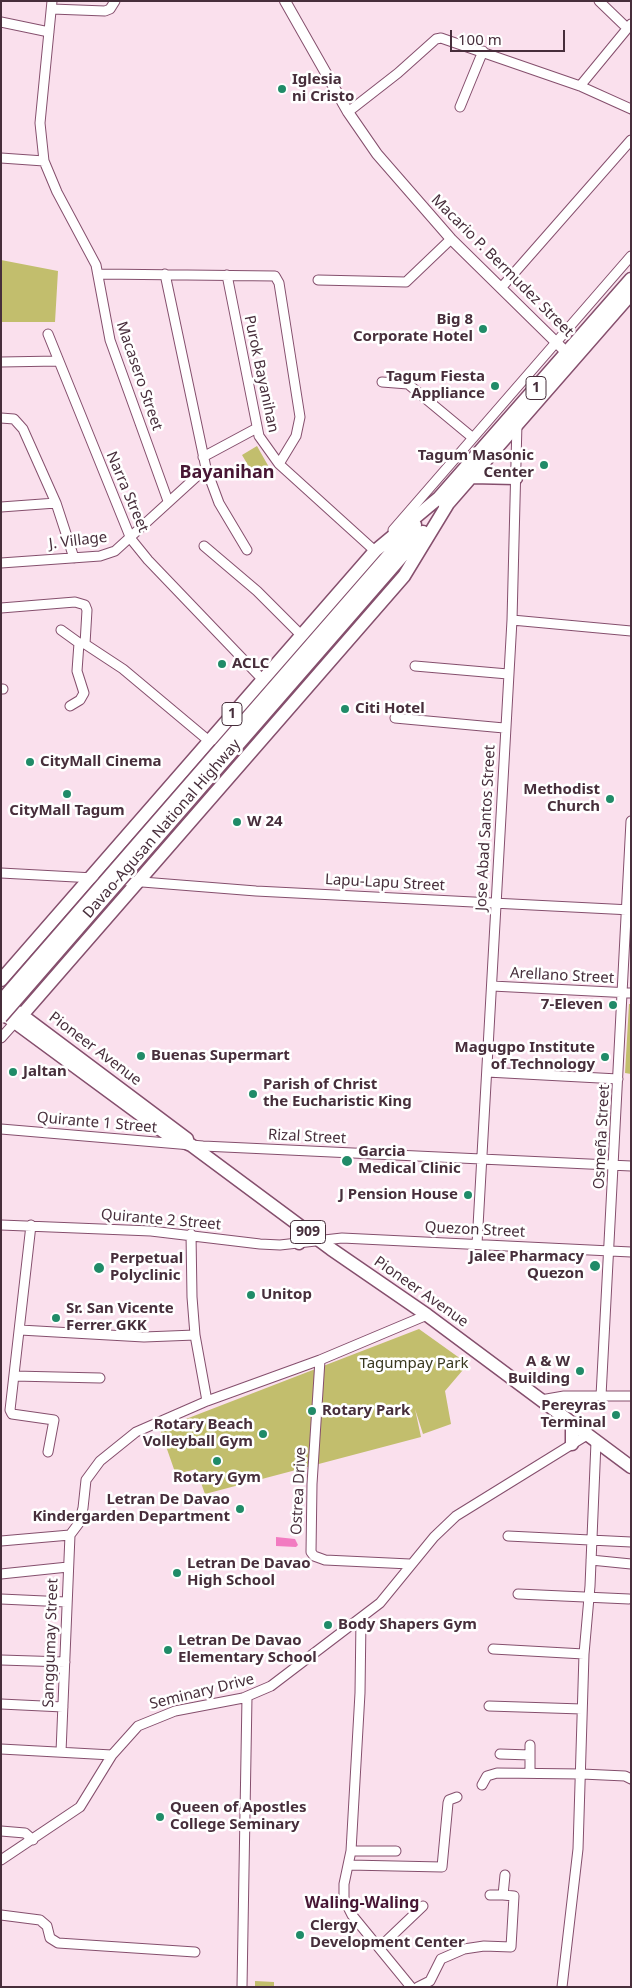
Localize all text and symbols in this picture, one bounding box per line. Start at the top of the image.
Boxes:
scale bar [452,20,567,52]
text: 100 m [458,29,502,49]
place label: Iglesia ni Cristo [292,71,354,106]
marker: Iglesia ni Cristo [276,83,288,95]
street label: Macario P. Bermudez Street [427,191,577,341]
place label: Big 8 Corporate Hotel [353,311,473,346]
street label: Purok Bayanihan [240,314,282,434]
street label: Macasero Street [112,319,166,433]
marker: Big 8 Corporate Hotel [477,323,489,335]
place label: Tagum Fiesta Appliance [386,368,485,403]
road number: 1 [526,376,546,399]
marker: Tagum Fiesta Appliance [489,380,501,392]
place label: Tagum Masonic Center [418,447,534,482]
street label: Narra Street [102,449,152,535]
marker: Tagum Masonic Center [538,459,550,471]
district label: Bayanihan [179,462,275,484]
street label: J. Village [48,528,108,554]
place label: ACLC [232,655,269,673]
marker: ACLC [216,658,228,670]
place label: Citi Hotel [355,700,425,718]
road number: 1 [222,702,242,726]
marker: Citi Hotel [339,703,351,715]
street label: Davao-Agusan National Highway [79,736,245,922]
street label: Jose Abad Santos Street [473,744,499,912]
place label: CityMall Cinema [40,753,162,771]
marker: CityMall Cinema [24,756,36,768]
place label: Methodist Church [523,781,600,816]
marker: CityMall Tagum [61,788,73,800]
marker: Methodist Church [604,793,616,805]
place label: CityMall Tagum [9,802,125,820]
place label: W 24 [247,813,283,831]
marker: W 24 [231,816,243,828]
street label: Lapu-Lapu Street [325,871,445,895]
street label: Arellano Street [509,964,615,988]
place label: 7-Eleven [541,996,603,1014]
marker: 7-Eleven [607,999,619,1011]
street label: Pioneer Avenue [45,1008,145,1090]
place label: Magugpo Institute of Technology [455,1039,595,1074]
place label: Buenas Supermart [151,1047,290,1065]
marker: Buenas Supermart [135,1050,147,1062]
marker: Magugpo Institute of Technology [599,1051,611,1063]
place label: Jaltan [23,1063,67,1081]
marker: Jaltan [7,1066,19,1078]
place label: Parish of Christ the Eucharistic King [263,1076,412,1111]
street label: Osmeña Street [590,1084,614,1190]
marker: Parish of Christ the Eucharistic King [247,1088,259,1100]
street label: Quirante 1 Street [36,1109,158,1137]
street label: Rizal Street [267,1126,347,1148]
place label: Garcia Medical Clinic [358,1143,461,1178]
marker: Garcia Medical Clinic [340,1154,354,1168]
place label: J Pension House [339,1186,458,1204]
marker: J Pension House [462,1189,474,1201]
street label: Quirante 2 Street [100,1206,222,1234]
street label: Quezon Street [424,1218,526,1242]
road number: 909 [290,1220,326,1244]
place label: Jalee Pharmacy Quezon [469,1248,584,1283]
place label: Perpetual Polyclinic [110,1250,183,1285]
street label: Pioneer Avenue [370,1253,472,1331]
marker: Jalee Pharmacy Quezon [588,1259,602,1273]
marker: Perpetual Polyclinic [92,1261,106,1275]
place label: Unitop [261,1286,312,1304]
marker: Unitop [245,1289,257,1301]
place label: Sr. San Vicente Ferrer GKK [66,1300,174,1335]
marker: Sr. San Vicente Ferrer GKK [50,1312,62,1324]
place label: A & W Building [508,1353,570,1388]
park label: Tagumpay Park [360,1355,468,1373]
marker: A & W Building [574,1365,586,1377]
place label: Pereyras Terminal [540,1397,606,1432]
place label: Rotary Park [322,1402,410,1420]
marker: Rotary Park [306,1405,318,1417]
marker: Pereyras Terminal [610,1409,622,1421]
place label: Rotary Beach Volleyball Gym [143,1416,253,1451]
marker: Rotary Beach Volleyball Gym [257,1428,269,1440]
street label: Ostrea Drive [288,1447,310,1535]
marker: Rotary Gym [211,1455,223,1467]
place label: Rotary Gym [173,1469,261,1487]
place label: Letran De Davao Kindergarden Department [32,1491,230,1526]
marker: Letran De Davao Kindergarden Department [234,1503,246,1515]
place label: Letran De Davao High School [187,1555,311,1590]
marker: Letran De Davao High School [171,1567,183,1579]
street label: Sanggumay Street [40,1578,62,1708]
place label: Body Shapers Gym [338,1616,477,1634]
marker: Body Shapers Gym [322,1619,334,1631]
place label: Letran De Davao Elementary School [178,1632,317,1667]
marker: Letran De Davao Elementary School [162,1644,174,1656]
street label: Seminary Drive [148,1670,256,1714]
place label: Queen of Apostles College Seminary [170,1799,306,1834]
marker: Queen of Apostles College Seminary [154,1811,166,1823]
district label: Waling-Waling [305,1893,419,1913]
place label: Clergy Development Center [310,1917,465,1952]
marker: Clergy Development Center [294,1929,306,1941]

